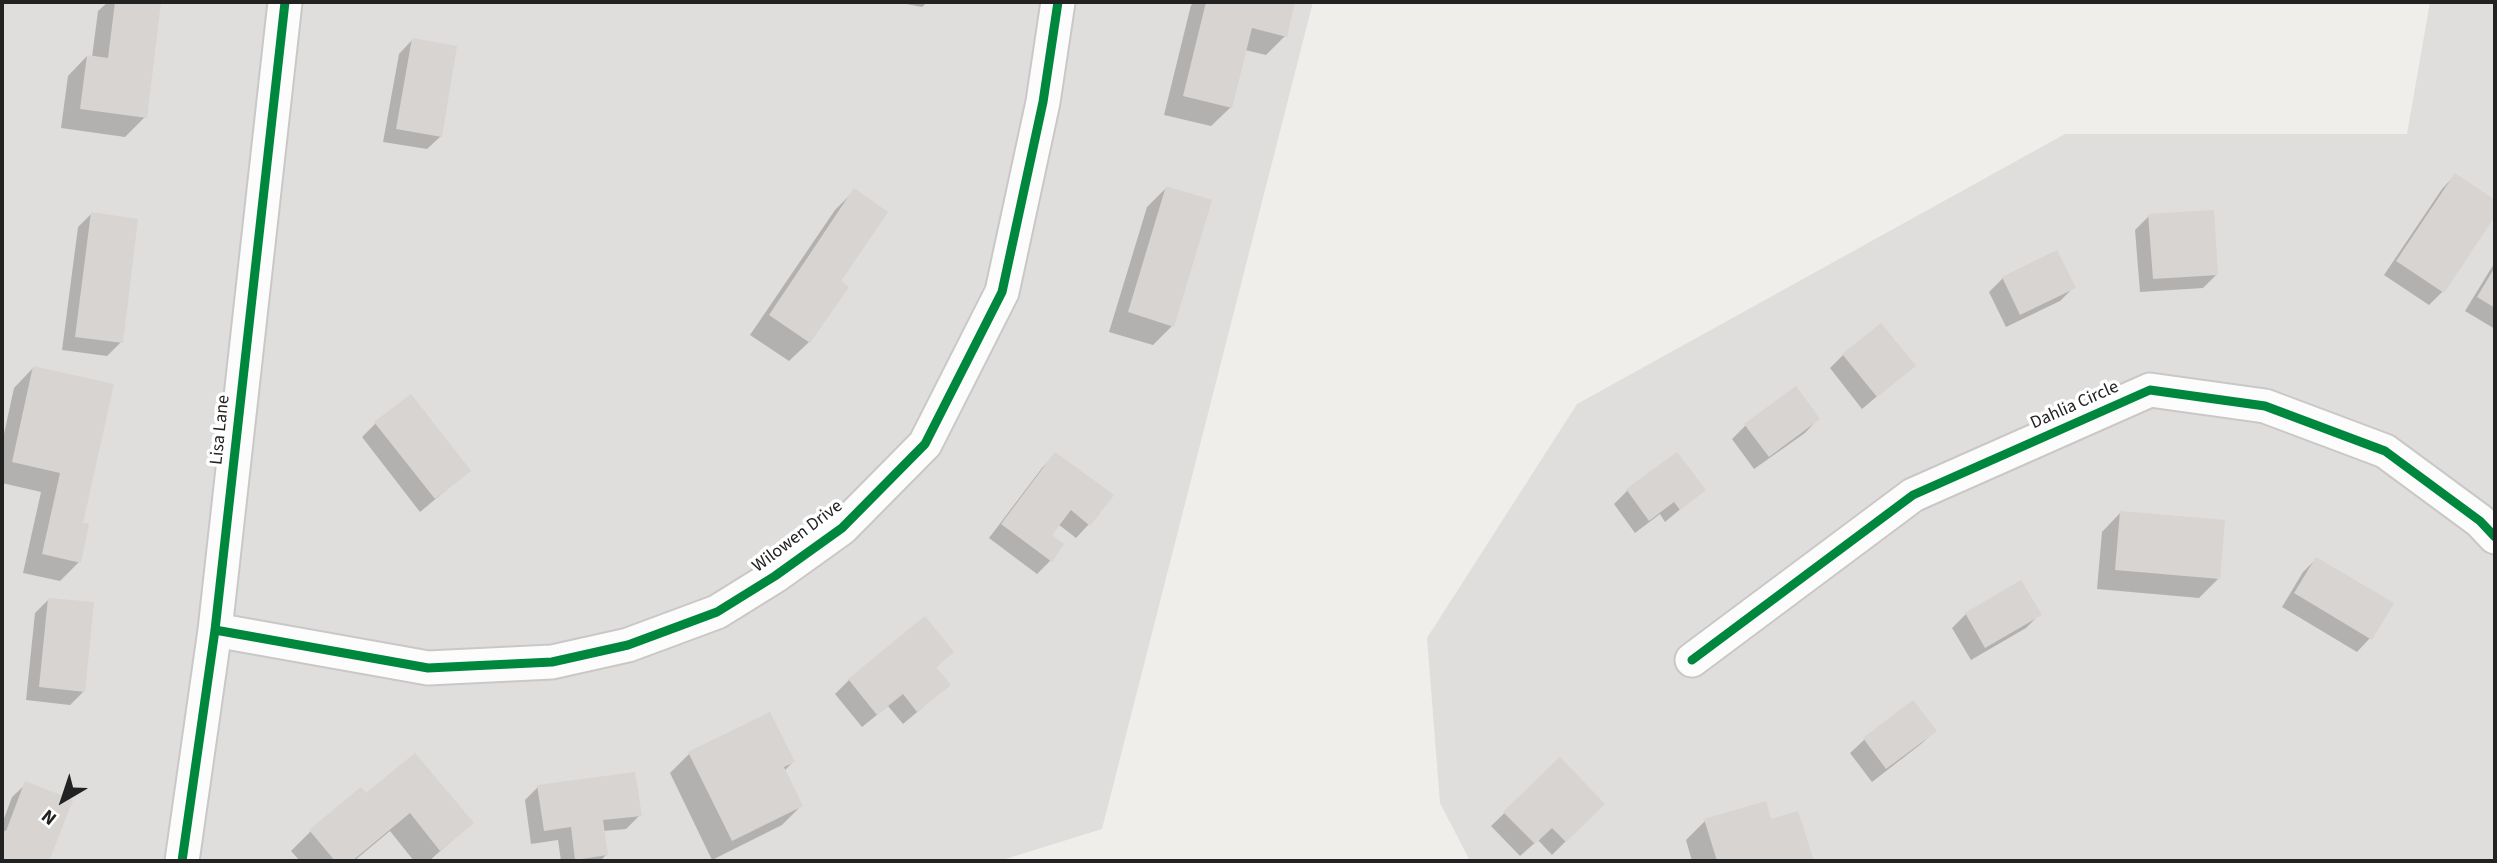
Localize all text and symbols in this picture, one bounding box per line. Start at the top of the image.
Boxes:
street label: Dahlia Circle [2028,377,2122,435]
street label: Lisa Lane [207,394,235,466]
street label: Wilowen Drive [749,496,847,578]
north arrow [28,765,98,835]
text: N [36,802,63,831]

